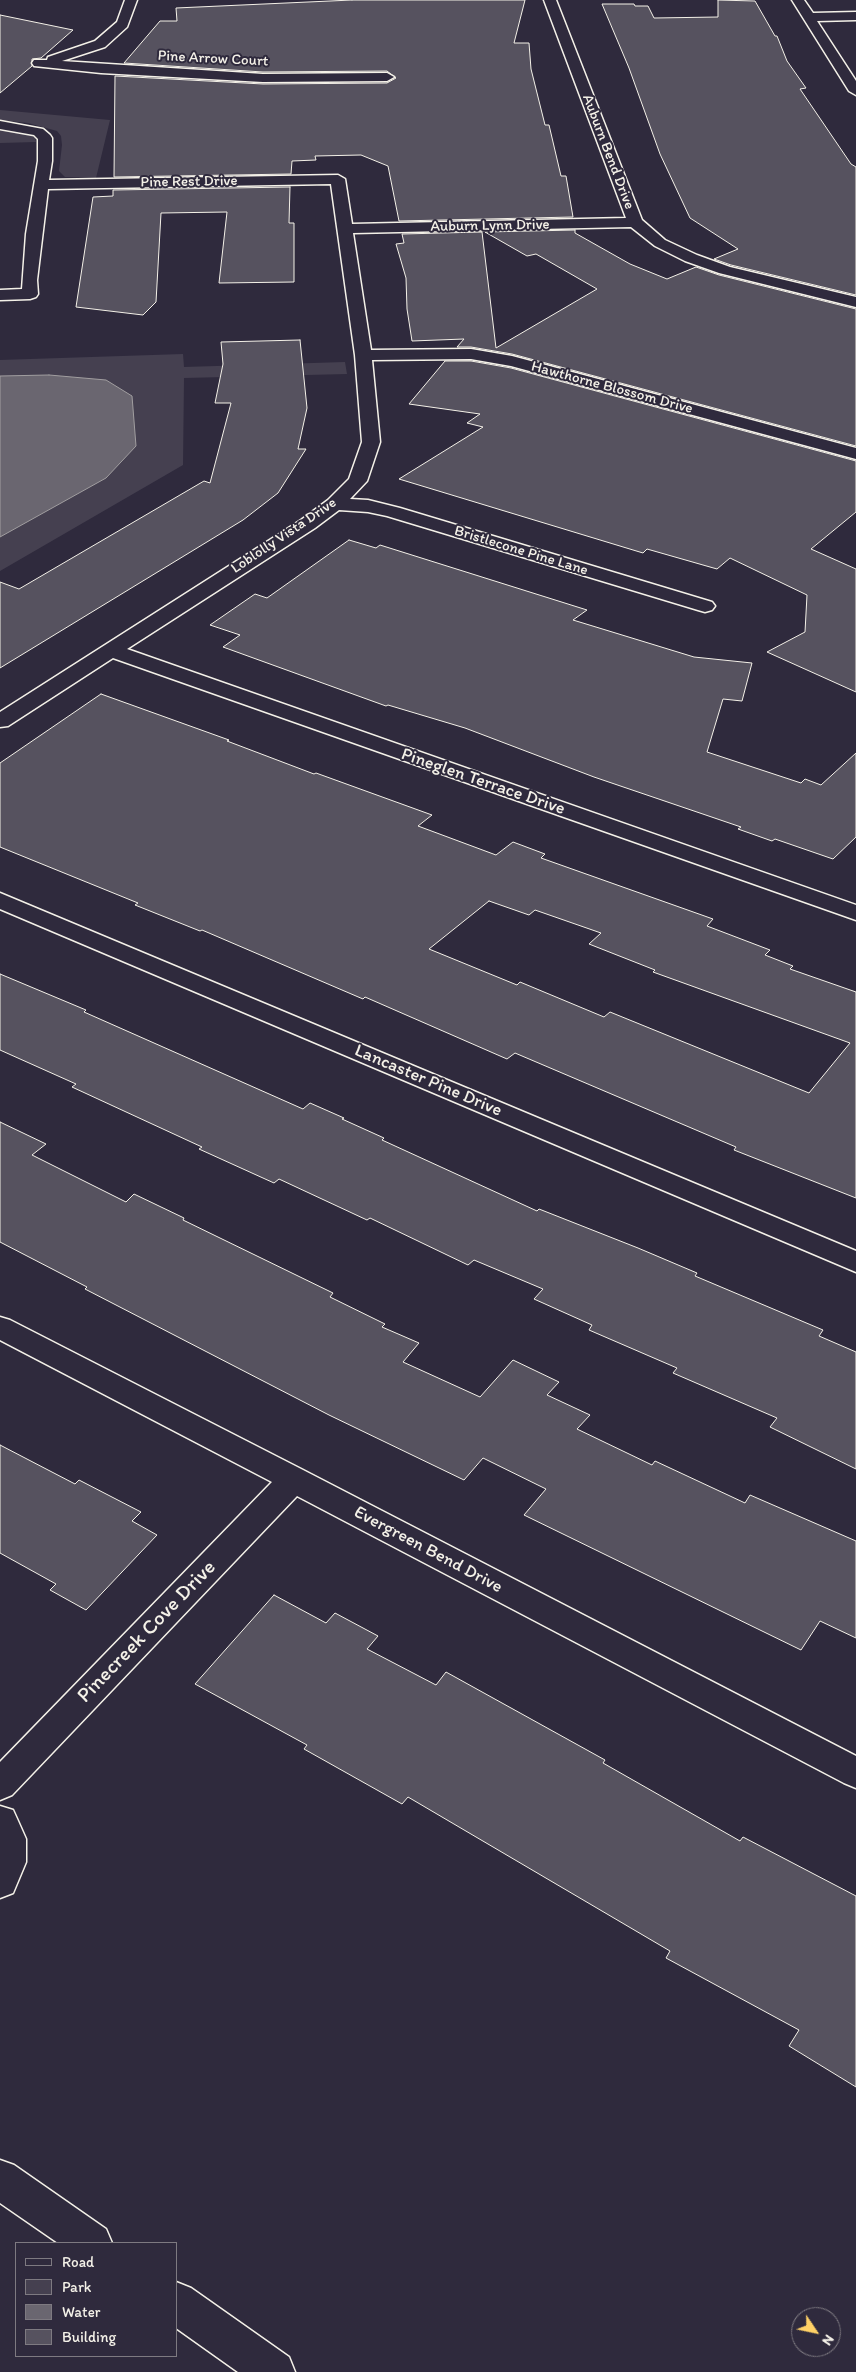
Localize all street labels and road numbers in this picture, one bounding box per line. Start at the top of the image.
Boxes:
street label: Pine Arrow Court [157,47,269,71]
street label: Auburn Bend Drive [578,92,638,212]
street label: Pine Rest Drive [140,172,238,192]
street label: Auburn Lynn Drive [430,216,550,236]
street label: Hawthorne Blossom Drive [529,358,695,418]
street label: Loblolly Vista Drive [228,494,340,578]
street label: Bristlecone Pine Lane [452,522,590,580]
street label: Pineglen Terrace Drive [398,744,568,820]
street label: Lancaster Pine Drive [351,1040,505,1122]
street label: Evergreen Bend Drive [350,1502,506,1598]
street label: Pinecreek Cove Drive [72,1555,222,1709]

